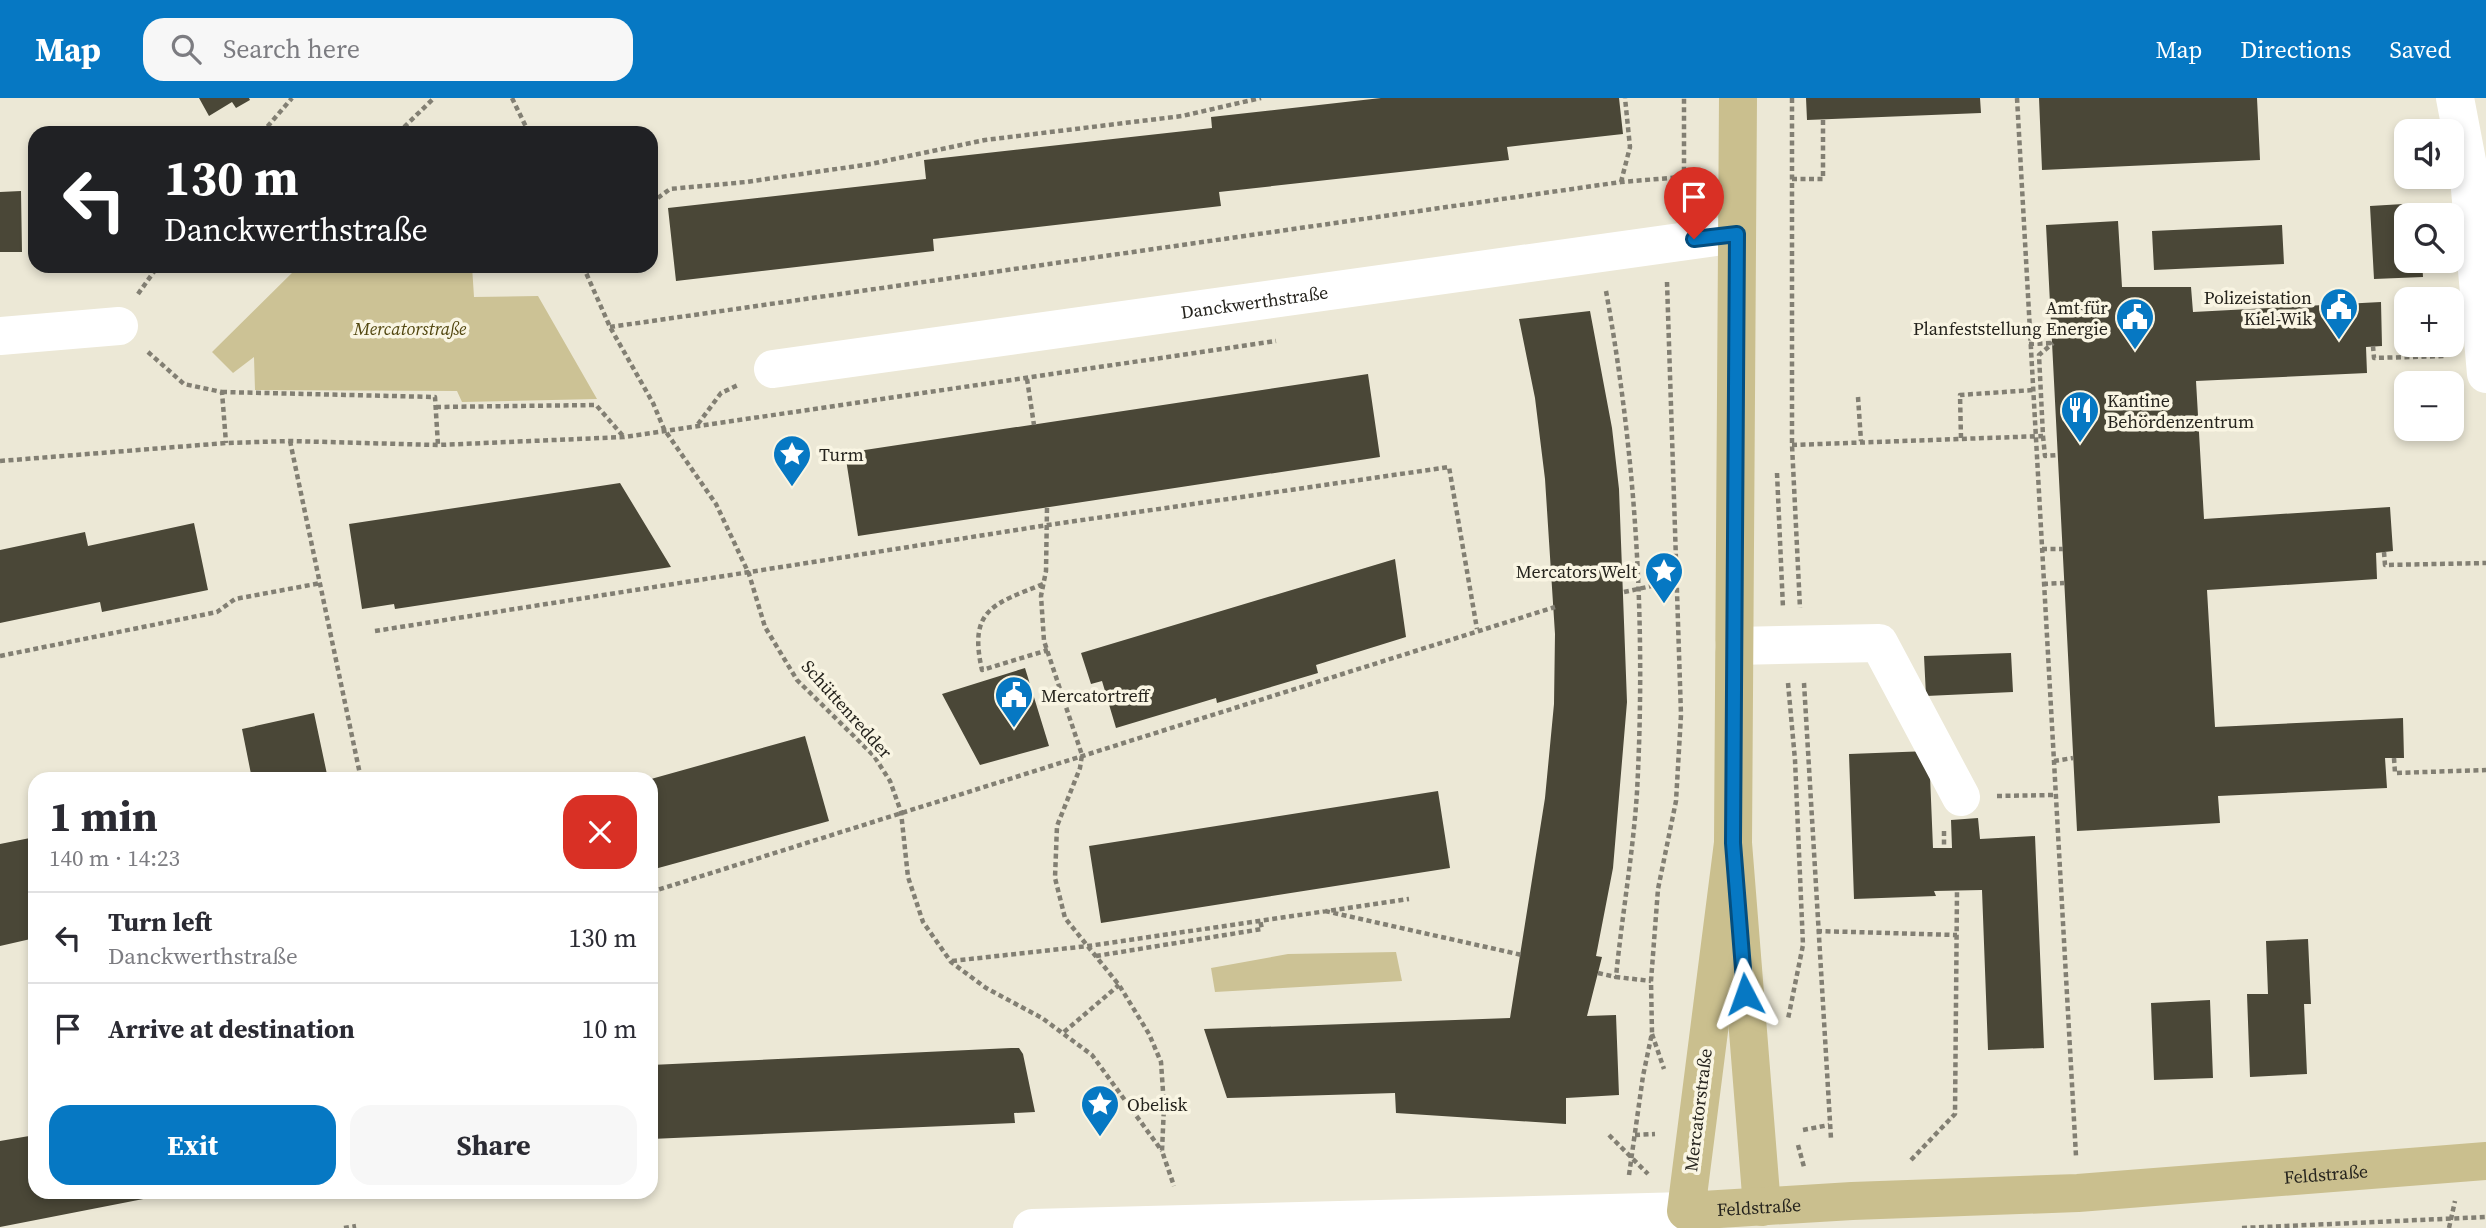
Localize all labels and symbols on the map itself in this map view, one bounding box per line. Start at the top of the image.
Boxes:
pin [1664,167,1724,239]
street label: Danckwerthstraße [1179,279,1330,324]
place label: Polizeistation Kiel-Wik [2204,285,2312,331]
public building icon: Polizeistation Kiel-Wik [2318,286,2360,341]
place label: Amt für Planfeststellung Energie [1913,295,2108,341]
public building icon: Amt für Planfeststellung Energie [2114,296,2156,351]
park label: Mercatorstraße [353,316,467,341]
place label: Kantine Behördenzentrum [2107,388,2254,434]
restaurant icon: Kantine Behördenzentrum [2059,389,2101,444]
place icon: Turm [771,433,813,488]
place label: Turm [819,442,864,467]
place icon: Mercators Welt [1643,550,1685,605]
place label: Mercators Welt [1516,559,1637,584]
street label: Schüttenredder [796,654,898,764]
public building icon: Mercatortreff [993,674,1035,729]
place label: Mercatortreff [1041,683,1151,708]
position arrow [1708,957,1782,1031]
street label: Mercatorstraße [1678,1047,1718,1173]
place icon: Obelisk [1079,1083,1121,1138]
place label: Obelisk [1127,1092,1187,1117]
street label: Feldstraße [2283,1158,2369,1189]
street label: Feldstraße [1716,1192,1802,1222]

